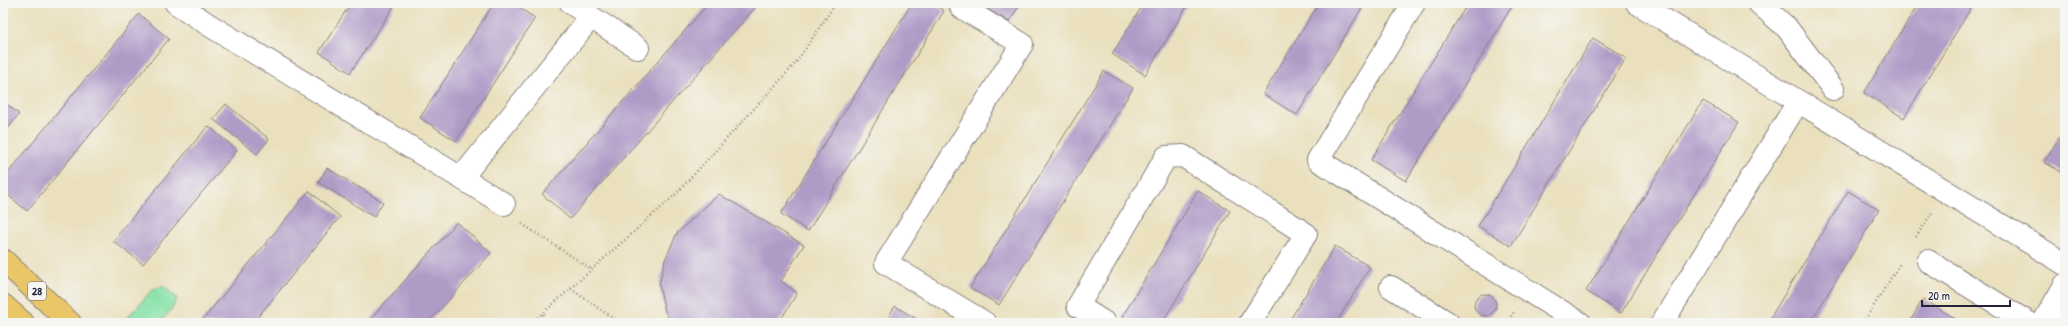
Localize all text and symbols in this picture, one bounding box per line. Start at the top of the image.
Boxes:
road number: 28 [28,282,46,300]
scale bar [1922,282,2010,308]
text: 20 m [1928,287,1950,304]

